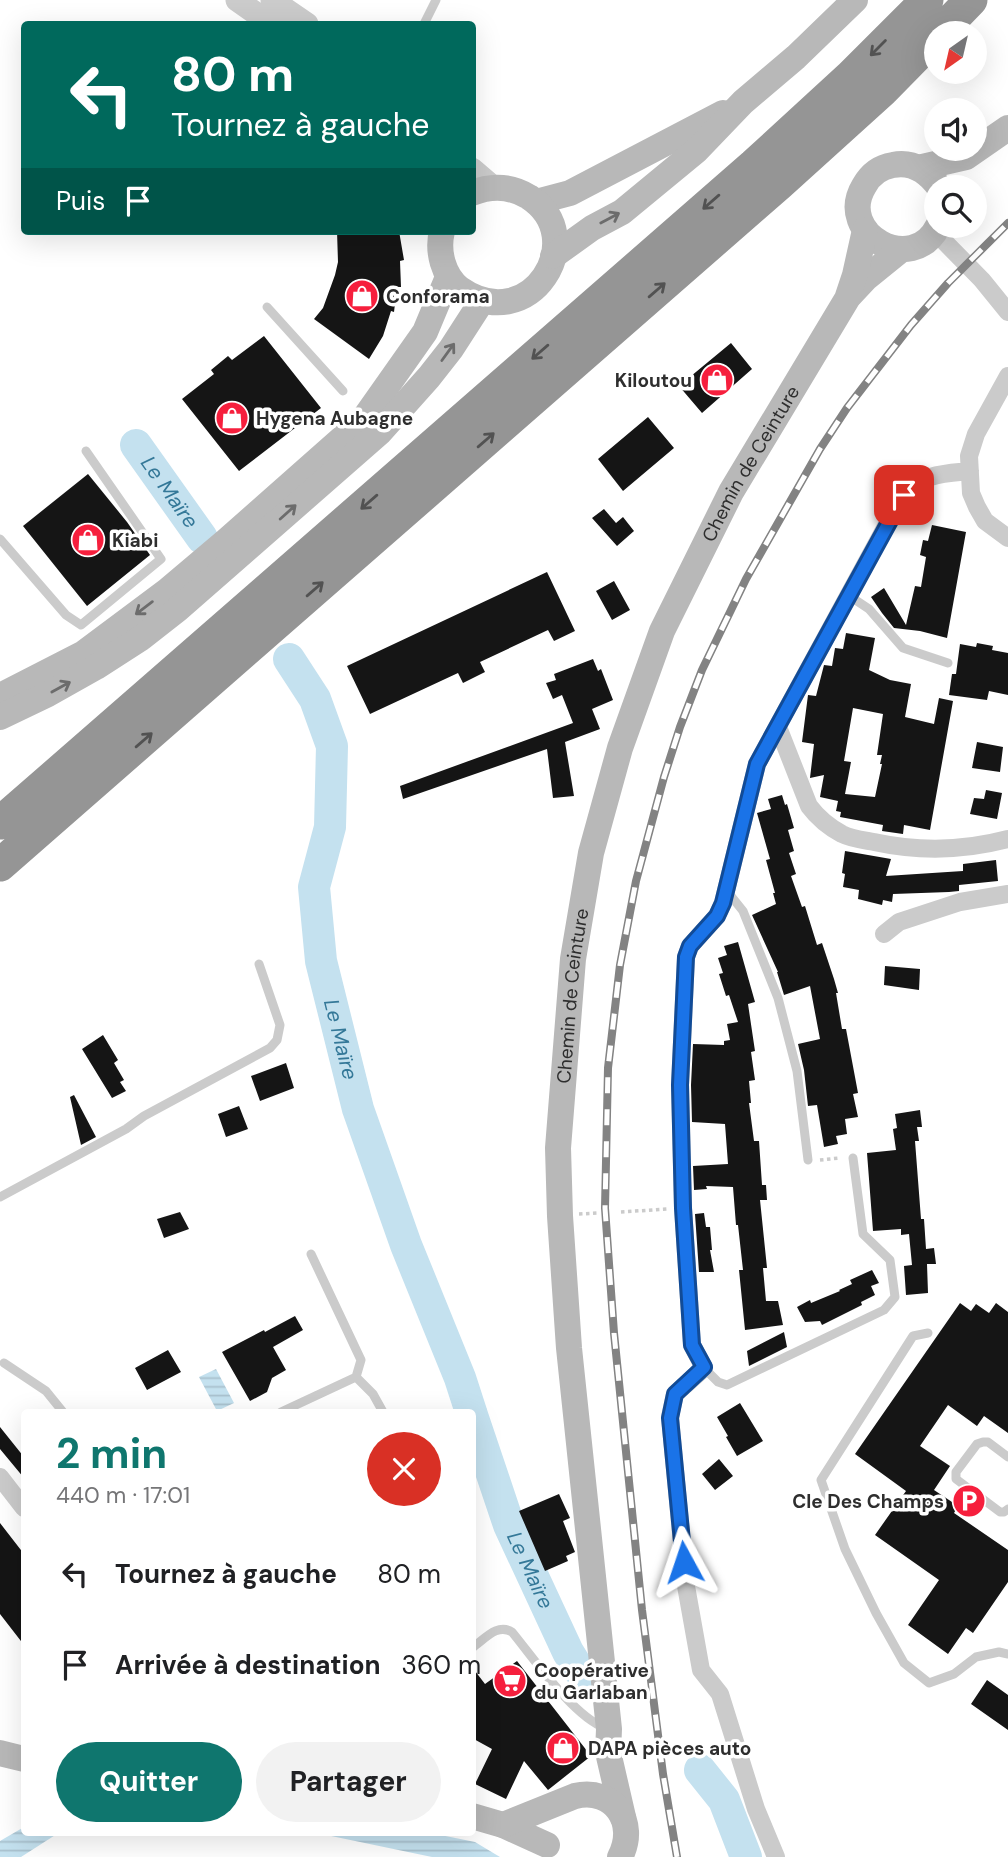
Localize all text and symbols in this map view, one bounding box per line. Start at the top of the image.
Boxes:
north arrow [924,21,987,84]
map controls [924,21,987,238]
one-way arrow [870,40,887,57]
text: 80 m [171,42,294,106]
icon: left [56,49,147,140]
button: sound [924,98,987,161]
text: Tournez à gauche [171,104,429,146]
button: search [924,175,987,238]
icon: arrive [119,182,157,220]
text: Puis [56,184,105,218]
one-way arrow [703,194,720,211]
one-way arrow [599,211,620,225]
shop icon: Conforama [343,277,381,315]
one-way arrow [648,282,666,298]
place label: Conforama [386,284,490,309]
one-way arrow [441,343,456,362]
one-way arrow [531,344,549,360]
shop icon: Kiloutou [698,361,736,399]
place label: Kiloutou [615,368,692,393]
street label: Chemin de Ceinture [696,381,805,546]
shop icon: Hygena Aubagne [213,399,251,437]
place label: Hygena Aubagne [256,406,413,431]
one-way arrow [477,432,495,448]
water label: Le Maïre [134,451,205,534]
pin [874,465,934,525]
icon: arrive [885,476,923,514]
one-way arrow [360,494,378,510]
one-way arrow [279,504,296,521]
shop icon: Kiabi [69,521,107,559]
place label: Kiabi [112,528,158,553]
one-way arrow [306,581,324,597]
one-way arrow [135,601,154,616]
one-way arrow [50,680,71,693]
one-way arrow [135,732,153,748]
street label: Chemin de Ceinture [551,906,594,1085]
water label: Le Maïre [317,996,364,1083]
text: 2 min [56,1426,167,1481]
button: close [367,1432,441,1506]
text: 440 m · 17:01 [56,1480,190,1510]
parking icon: Cle Des Champs [950,1482,988,1520]
place label: Cle Des Champs [792,1489,944,1514]
position arrow [647,1525,721,1599]
water label: Le Maïre [500,1527,560,1613]
icon: left [56,1555,94,1593]
text: Tournez à gauche [115,1557,337,1591]
text: 80 m [377,1557,441,1591]
icon: arrive [56,1646,94,1684]
text: Arrivée à destination [115,1648,381,1682]
text: 360 m [402,1648,481,1682]
place label: Coopérative du Garlaban [534,1658,649,1705]
supermarket icon: Coopérative du Garlaban [491,1662,529,1700]
shop icon: DAPA pièces auto [544,1729,582,1767]
place label: DAPA pièces auto [588,1736,751,1761]
button: Quitter [56,1742,242,1822]
button: Partager [256,1742,441,1822]

